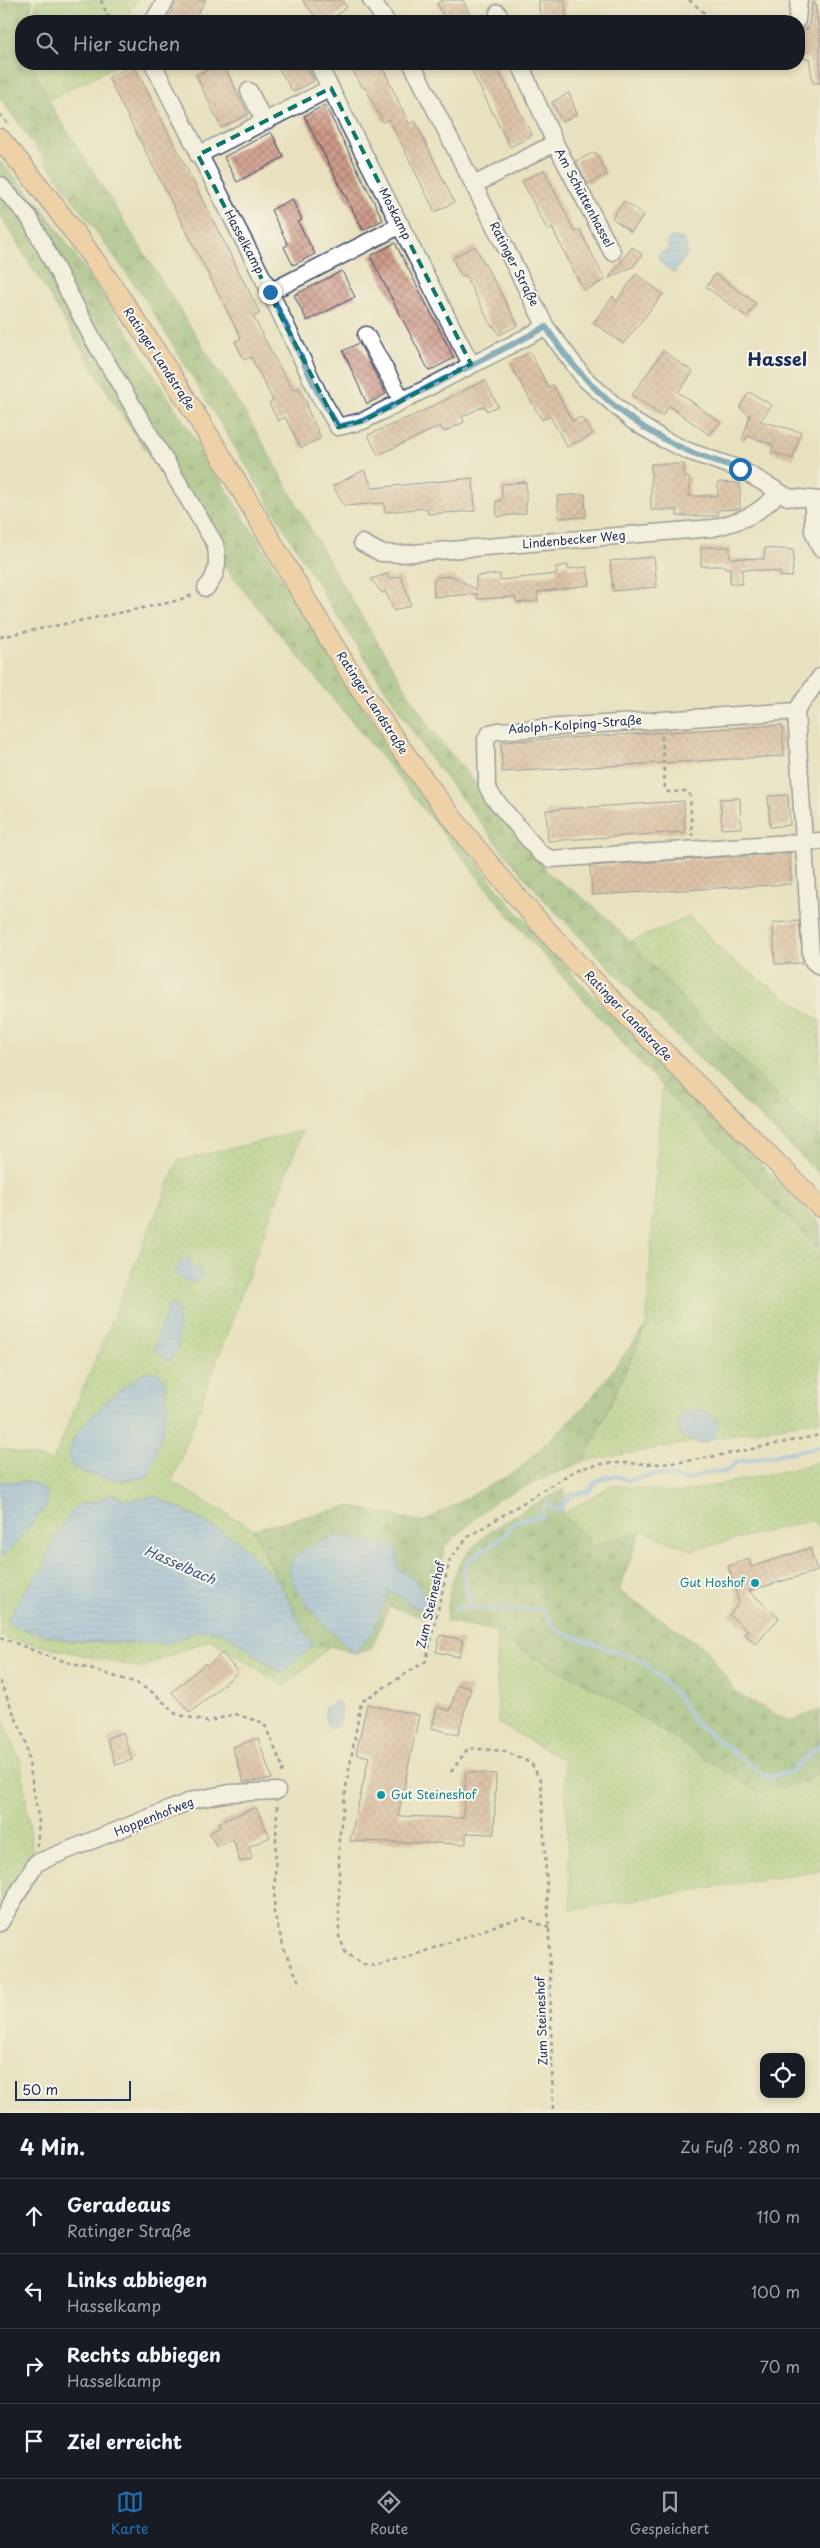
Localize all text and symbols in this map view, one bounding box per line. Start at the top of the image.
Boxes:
search box [15,15,805,70]
icon: search [33,29,61,57]
text: Hier suchen [73,29,180,57]
street label: Am Schüttenhassel [551,145,619,250]
street label: Moskamp [375,184,417,243]
street label: Hasselkamp [220,206,269,277]
street label: Ratinger Straße [486,218,544,309]
route end [259,281,282,304]
street label: Ratinger Landstraße [120,303,200,413]
district label: Hassel [747,345,807,372]
route start [729,458,752,481]
street label: Lindenbecker Weg [522,526,626,552]
street label: Ratinger Landstraße [333,647,413,757]
street label: Adolph-Kolping-Straße [508,710,642,738]
street label: Ratinger Landstraße [581,966,677,1065]
water label: Hasselbach [141,1540,220,1590]
street label: Zum Steineshof [411,1558,449,1650]
place label: Gut Hoshof [680,1573,746,1591]
marker: Gut Hoshof [749,1577,761,1589]
place label: Gut Steineshof [391,1785,478,1803]
marker: Gut Steineshof [375,1789,387,1801]
street label: Hoppenhofweg [111,1792,196,1840]
street label: Zum Steineshof [530,1975,552,2066]
map controls [760,2053,805,2098]
button: locate [760,2053,805,2098]
scale bar [15,2078,131,2101]
text: 50 m [22,2079,58,2100]
text: 4 Min. [20,2130,85,2162]
text: Zu Fuß · 280 m [680,2134,800,2158]
text: Geradeaus [67,2190,171,2218]
icon: ahead [20,2202,48,2230]
text: 110 m [757,2204,800,2228]
text: Ratinger Straße [67,2218,191,2242]
text: Links abbiegen [67,2265,207,2293]
icon: left [20,2277,48,2305]
text: 100 m [751,2279,800,2303]
text: Hasselkamp [67,2293,161,2317]
text: Rechts abbiegen [67,2340,221,2368]
icon: right [20,2352,48,2380]
text: 70 m [760,2354,800,2378]
text: Hasselkamp [67,2368,161,2392]
icon: arrive [20,2427,48,2455]
text: Ziel erreicht [67,2427,182,2455]
tab: Karte [111,2488,149,2539]
tab: Route [370,2488,408,2539]
tab: Gespeichert [630,2488,709,2539]

